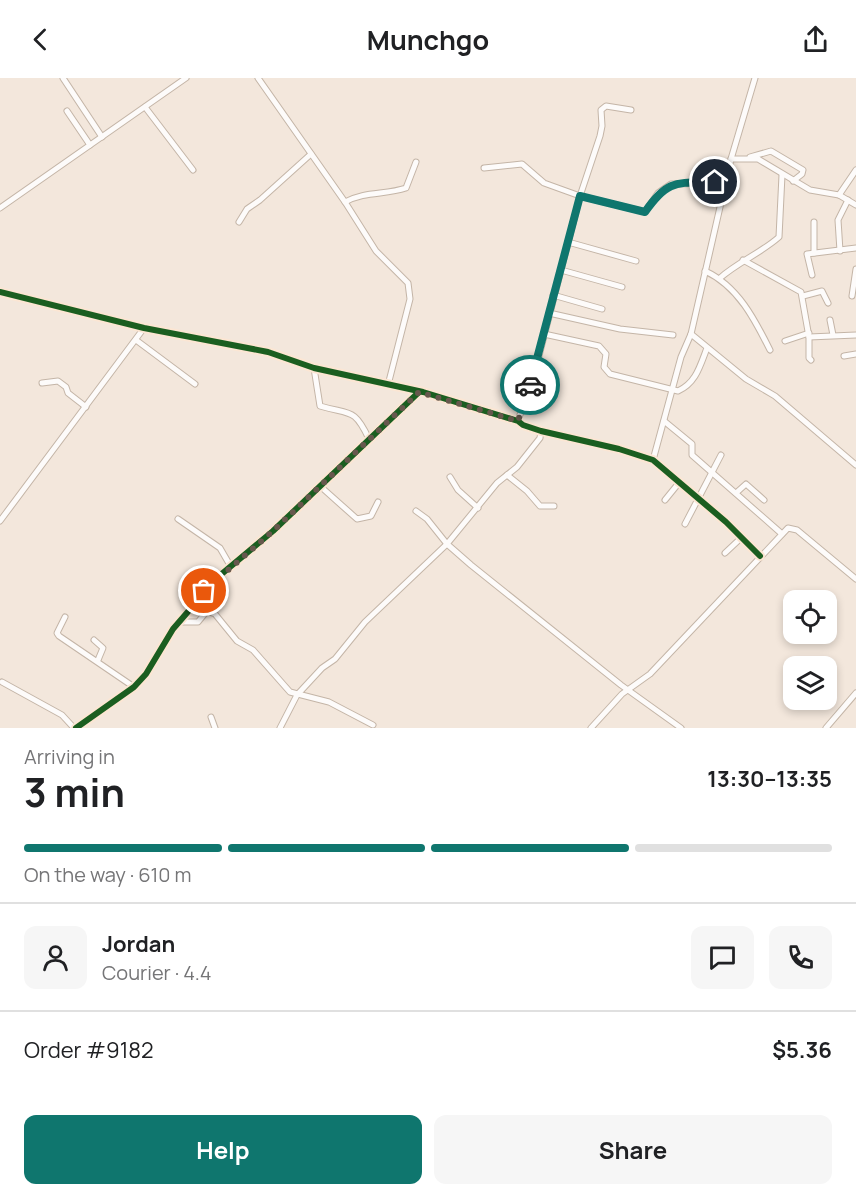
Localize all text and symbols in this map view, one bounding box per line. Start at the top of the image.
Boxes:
text: Munchgo [367,21,489,58]
icon: back [24,23,57,56]
icon: share [799,23,832,56]
pin [689,156,740,207]
icon: home [698,165,731,198]
courier [500,355,560,415]
icon: car [514,369,547,402]
pin [178,565,229,616]
icon: bag [187,574,220,607]
map controls [783,590,837,710]
button: locate [783,590,837,644]
button: layers [783,656,837,710]
text: Arriving in [24,743,115,770]
text: 13:30–13:35 [707,764,832,794]
text: 3 min [24,765,125,819]
text: On the way · 610 m [24,861,191,888]
button: person [24,926,87,989]
button: chat [691,926,754,989]
button: phone [769,926,832,989]
text: Jordan [102,929,175,959]
text: Courier · 4.4 [102,959,212,986]
text: Order #9182 [24,1035,154,1065]
text: $5.36 [772,1035,832,1065]
button: Help [24,1115,422,1184]
button: Share [434,1115,832,1184]

